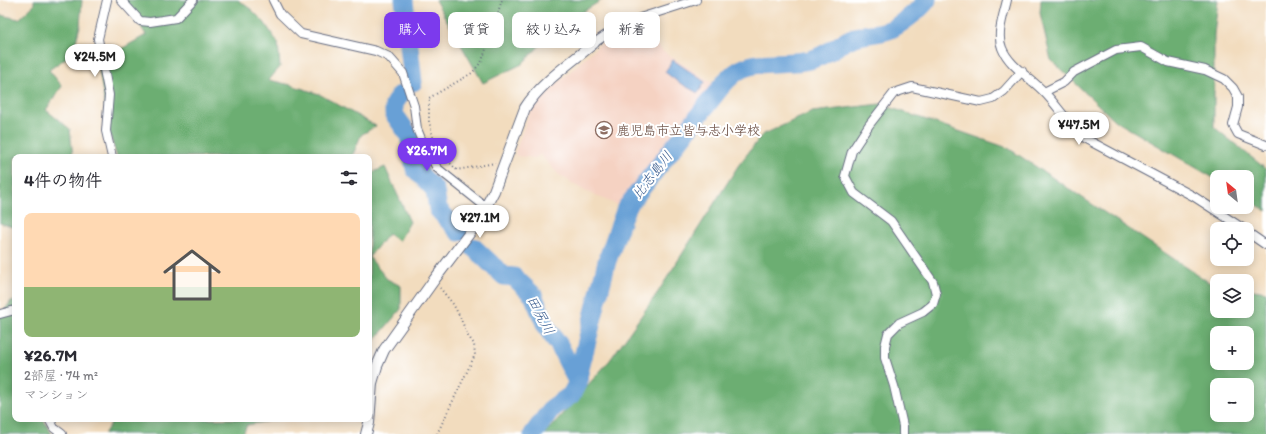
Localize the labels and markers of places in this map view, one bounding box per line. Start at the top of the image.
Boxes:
pin: ¥24.5M [62,44,128,78]
pin: ¥47.5M [1046,112,1112,146]
school or university icon: 鹿児島市立皆与志小学校 [594,120,614,140]
place label: 鹿児島市立皆与志小学校 [617,123,760,138]
pin: ¥26.7M [394,138,460,172]
pin: ¥27.1M [447,205,513,239]

